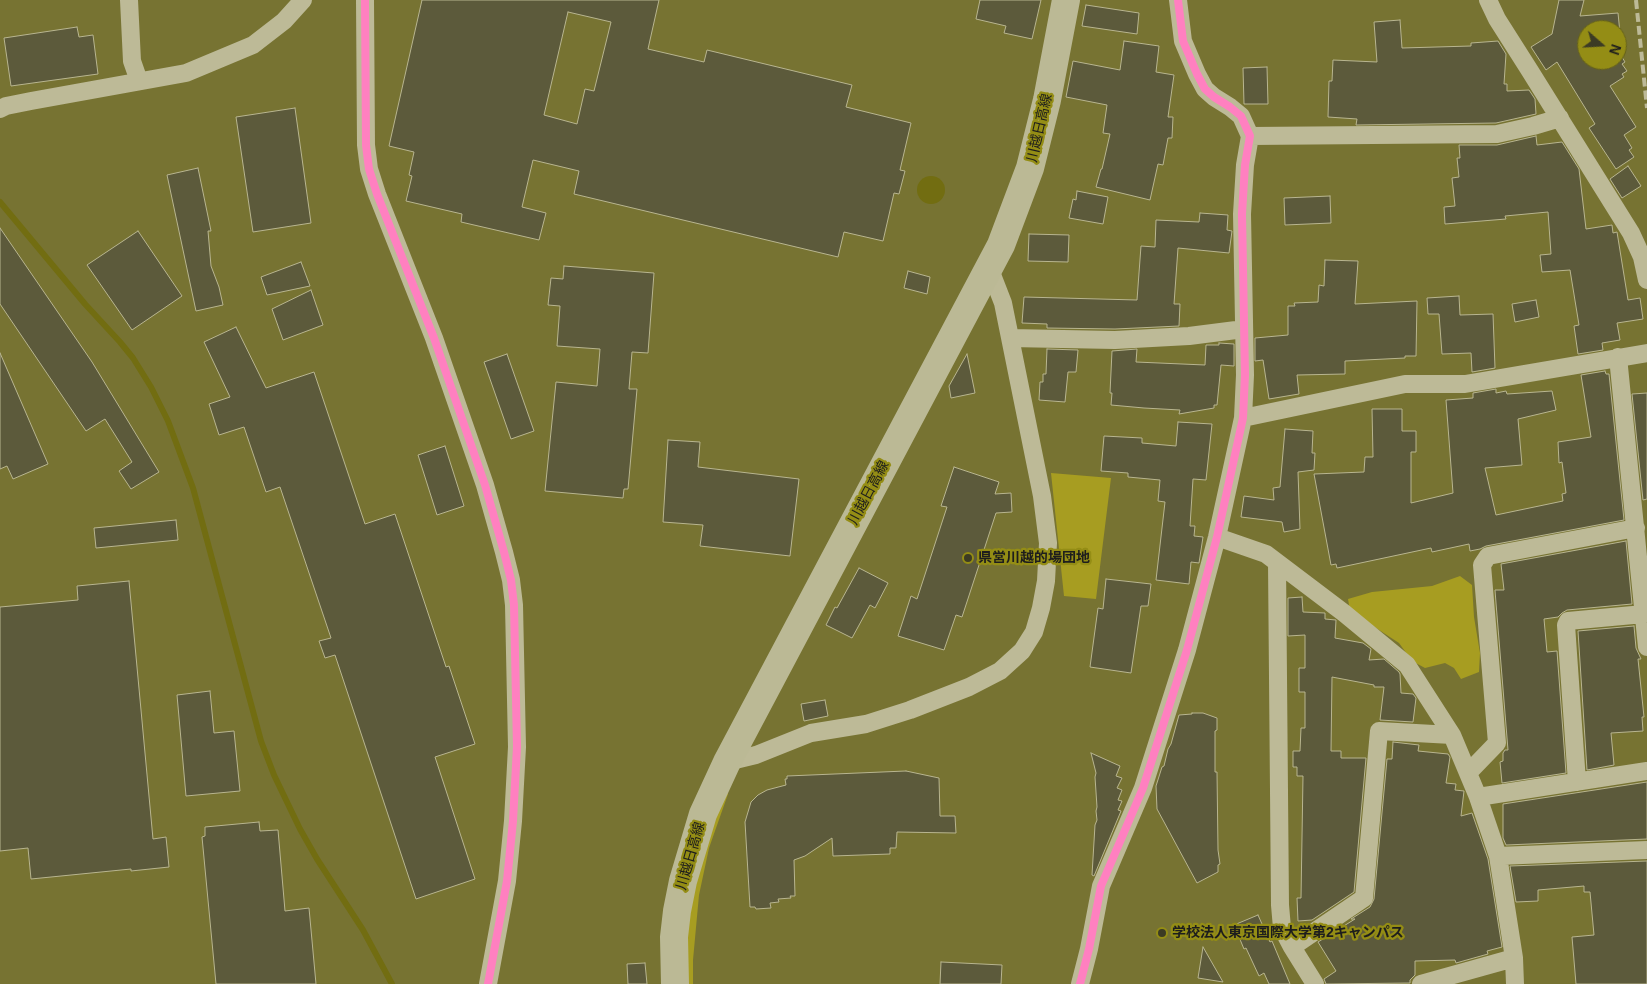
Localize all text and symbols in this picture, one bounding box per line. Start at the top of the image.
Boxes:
north arrow [1577,20,1627,70]
text: N [1606,42,1624,57]
street label: 川越日高線 [1024,92,1056,164]
street label: 川越日高線 [845,458,893,528]
place label: 県営川越的場団地 [978,550,1090,566]
marker: 県営川越的場団地 [962,552,974,564]
street label: 川越日高線 [673,820,709,892]
place label: 学校法人東京国際大学第2キャンパス [1172,925,1404,941]
marker: 学校法人東京国際大学第2キャンパス [1156,927,1168,939]

